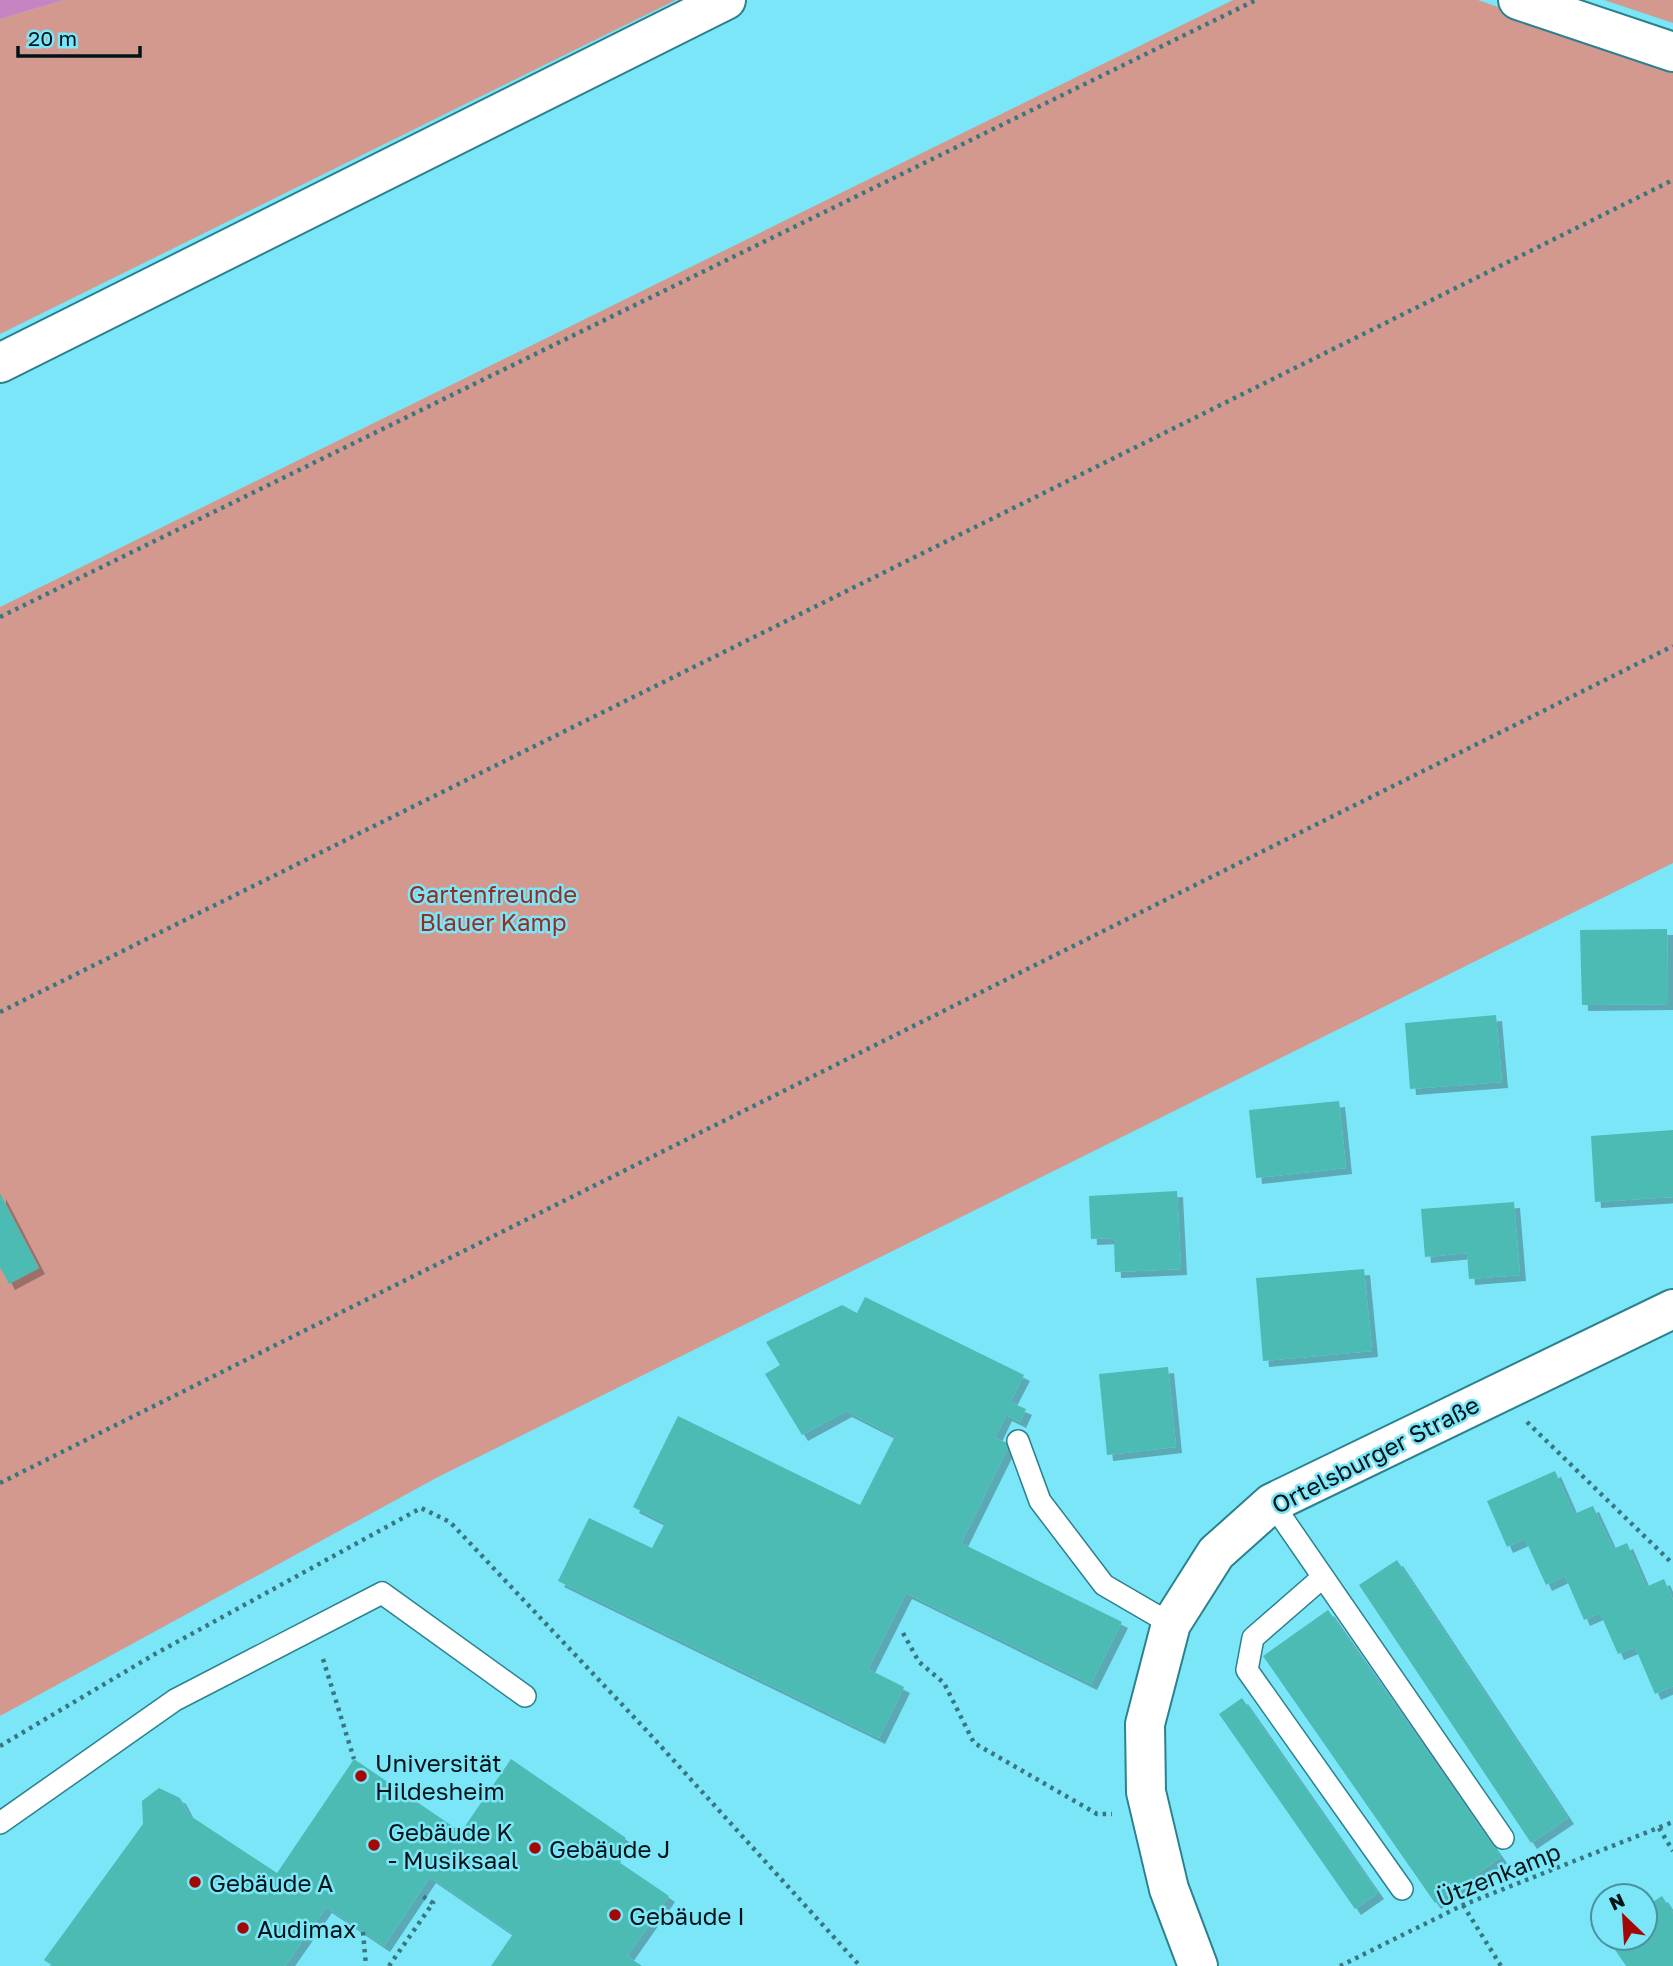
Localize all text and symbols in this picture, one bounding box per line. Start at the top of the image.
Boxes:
scale bar [18,14,140,58]
text: 20 m [28,25,77,51]
park label: Gartenfreunde Blauer Kamp [409,879,577,936]
street label: Ortelsburger Straße [1266,1389,1484,1519]
place label: Universität Hildesheim [375,1748,505,1805]
marker: Universität Hildesheim [353,1768,369,1784]
place label: Gebäude K - Musiksaal [388,1817,519,1874]
place label: Gebäude J [549,1834,671,1863]
street label: Ützenkamp [1432,1836,1564,1912]
marker: Gebäude K - Musiksaal [366,1837,382,1853]
marker: Gebäude J [527,1840,543,1856]
place label: Gebäude A [209,1868,333,1897]
marker: Gebäude A [187,1874,203,1890]
north arrow [1589,1882,1659,1952]
text: N [1605,1888,1628,1915]
place label: Gebäude I [629,1901,745,1930]
marker: Gebäude I [607,1907,623,1923]
place label: Audimax [257,1914,356,1943]
marker: Audimax [235,1920,251,1936]

